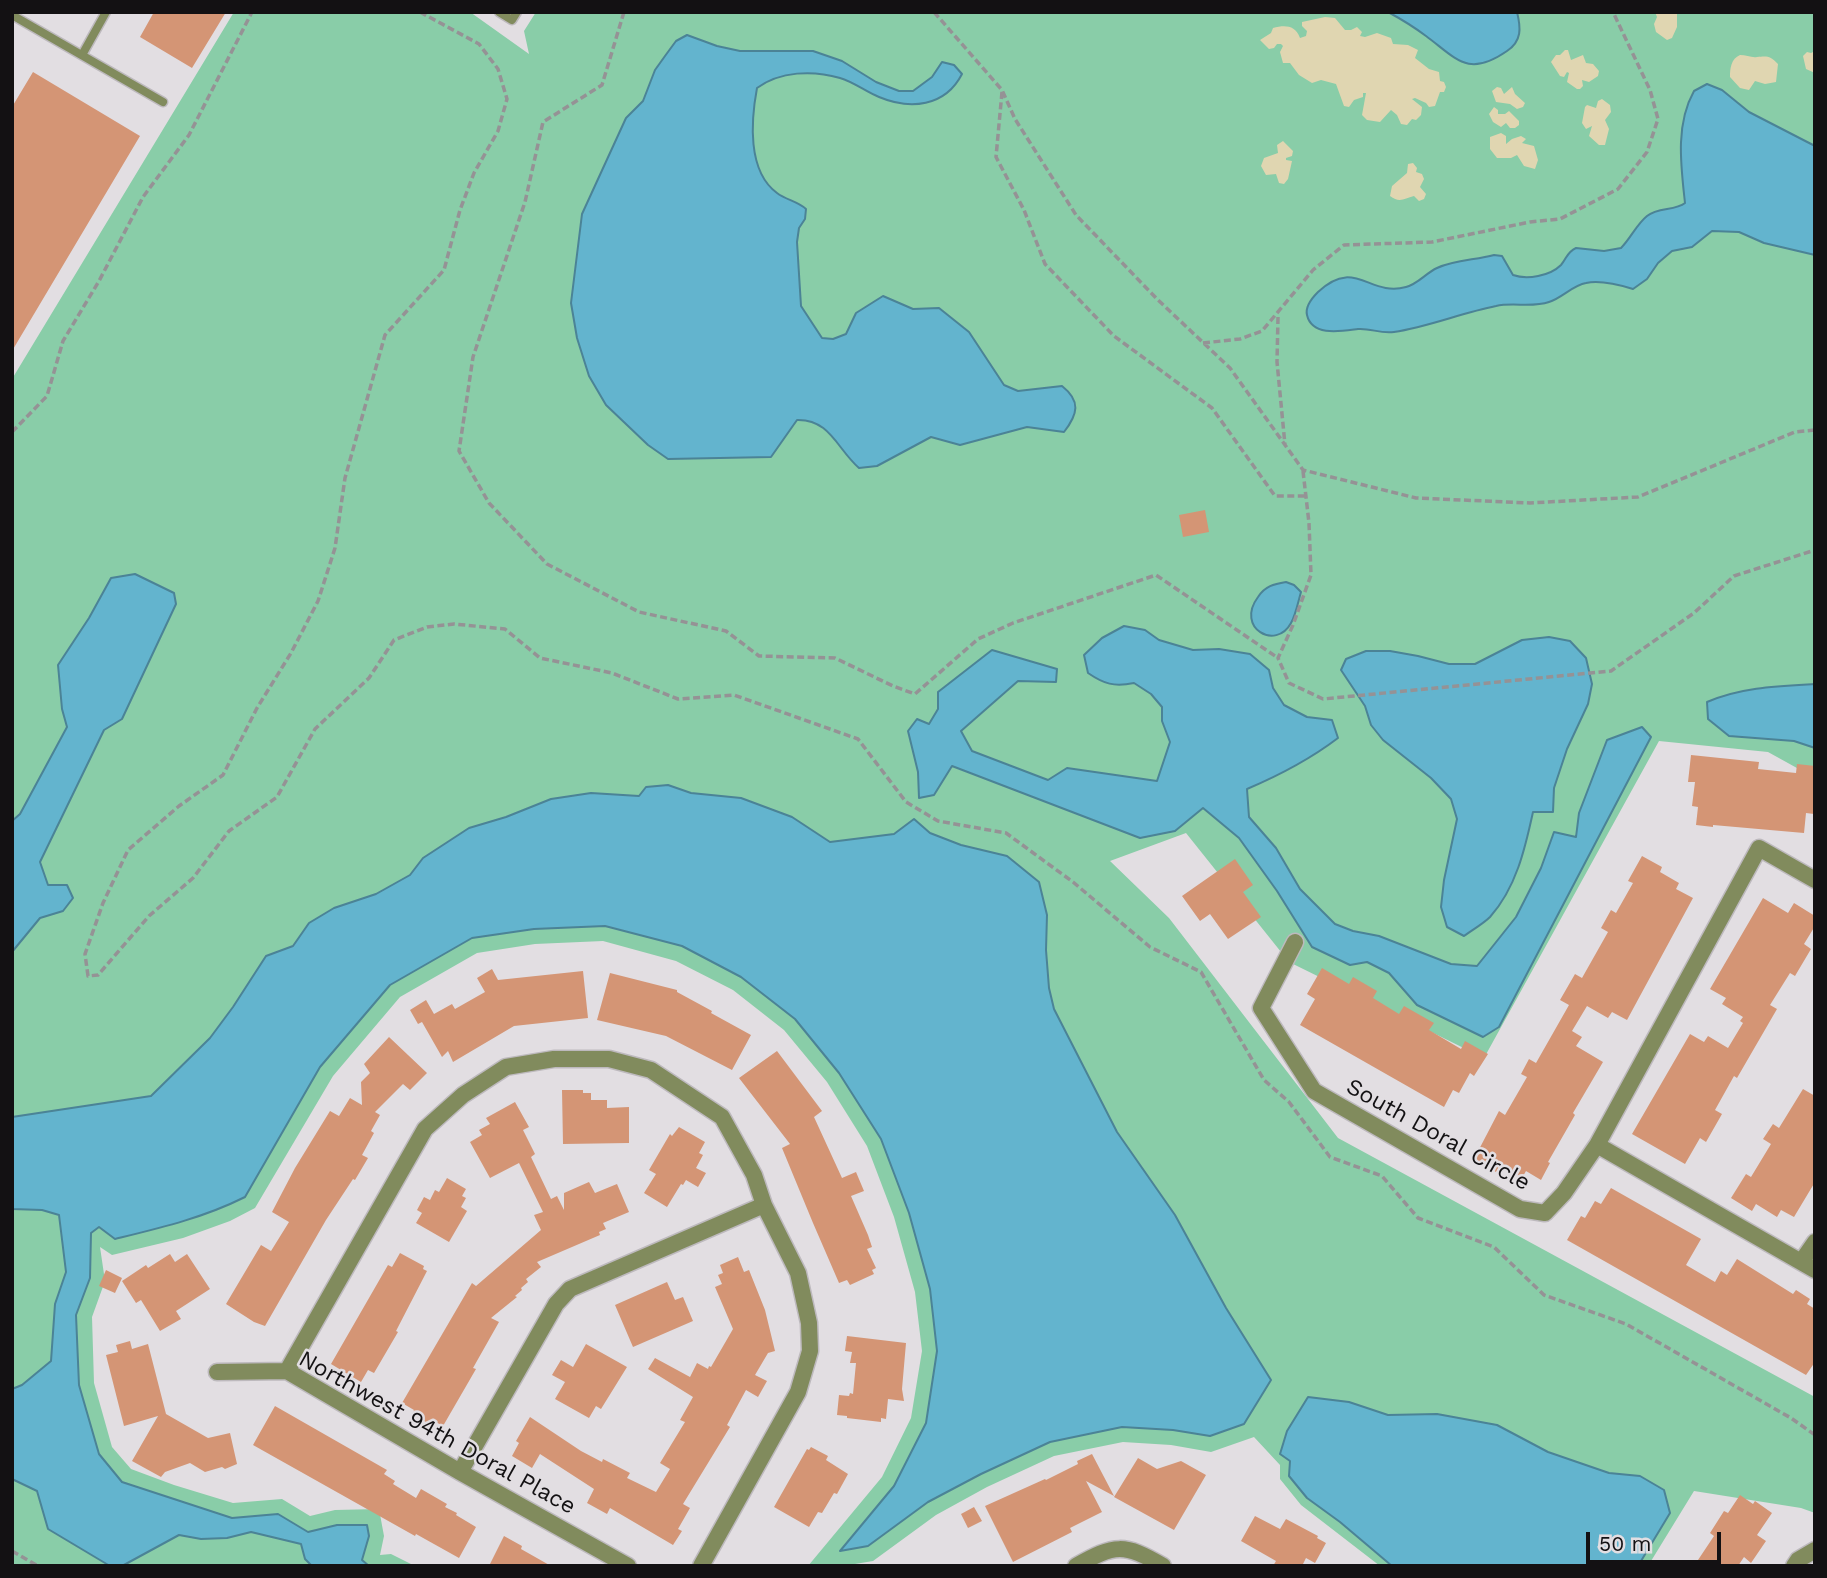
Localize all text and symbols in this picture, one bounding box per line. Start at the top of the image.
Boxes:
street label: South Doral Circle [1341,1073,1535,1197]
street label: Northwest 94th Doral Place [294,1345,580,1521]
scale bar [1589,1518,1724,1562]
text: 50 m [1599,1531,1651,1556]

